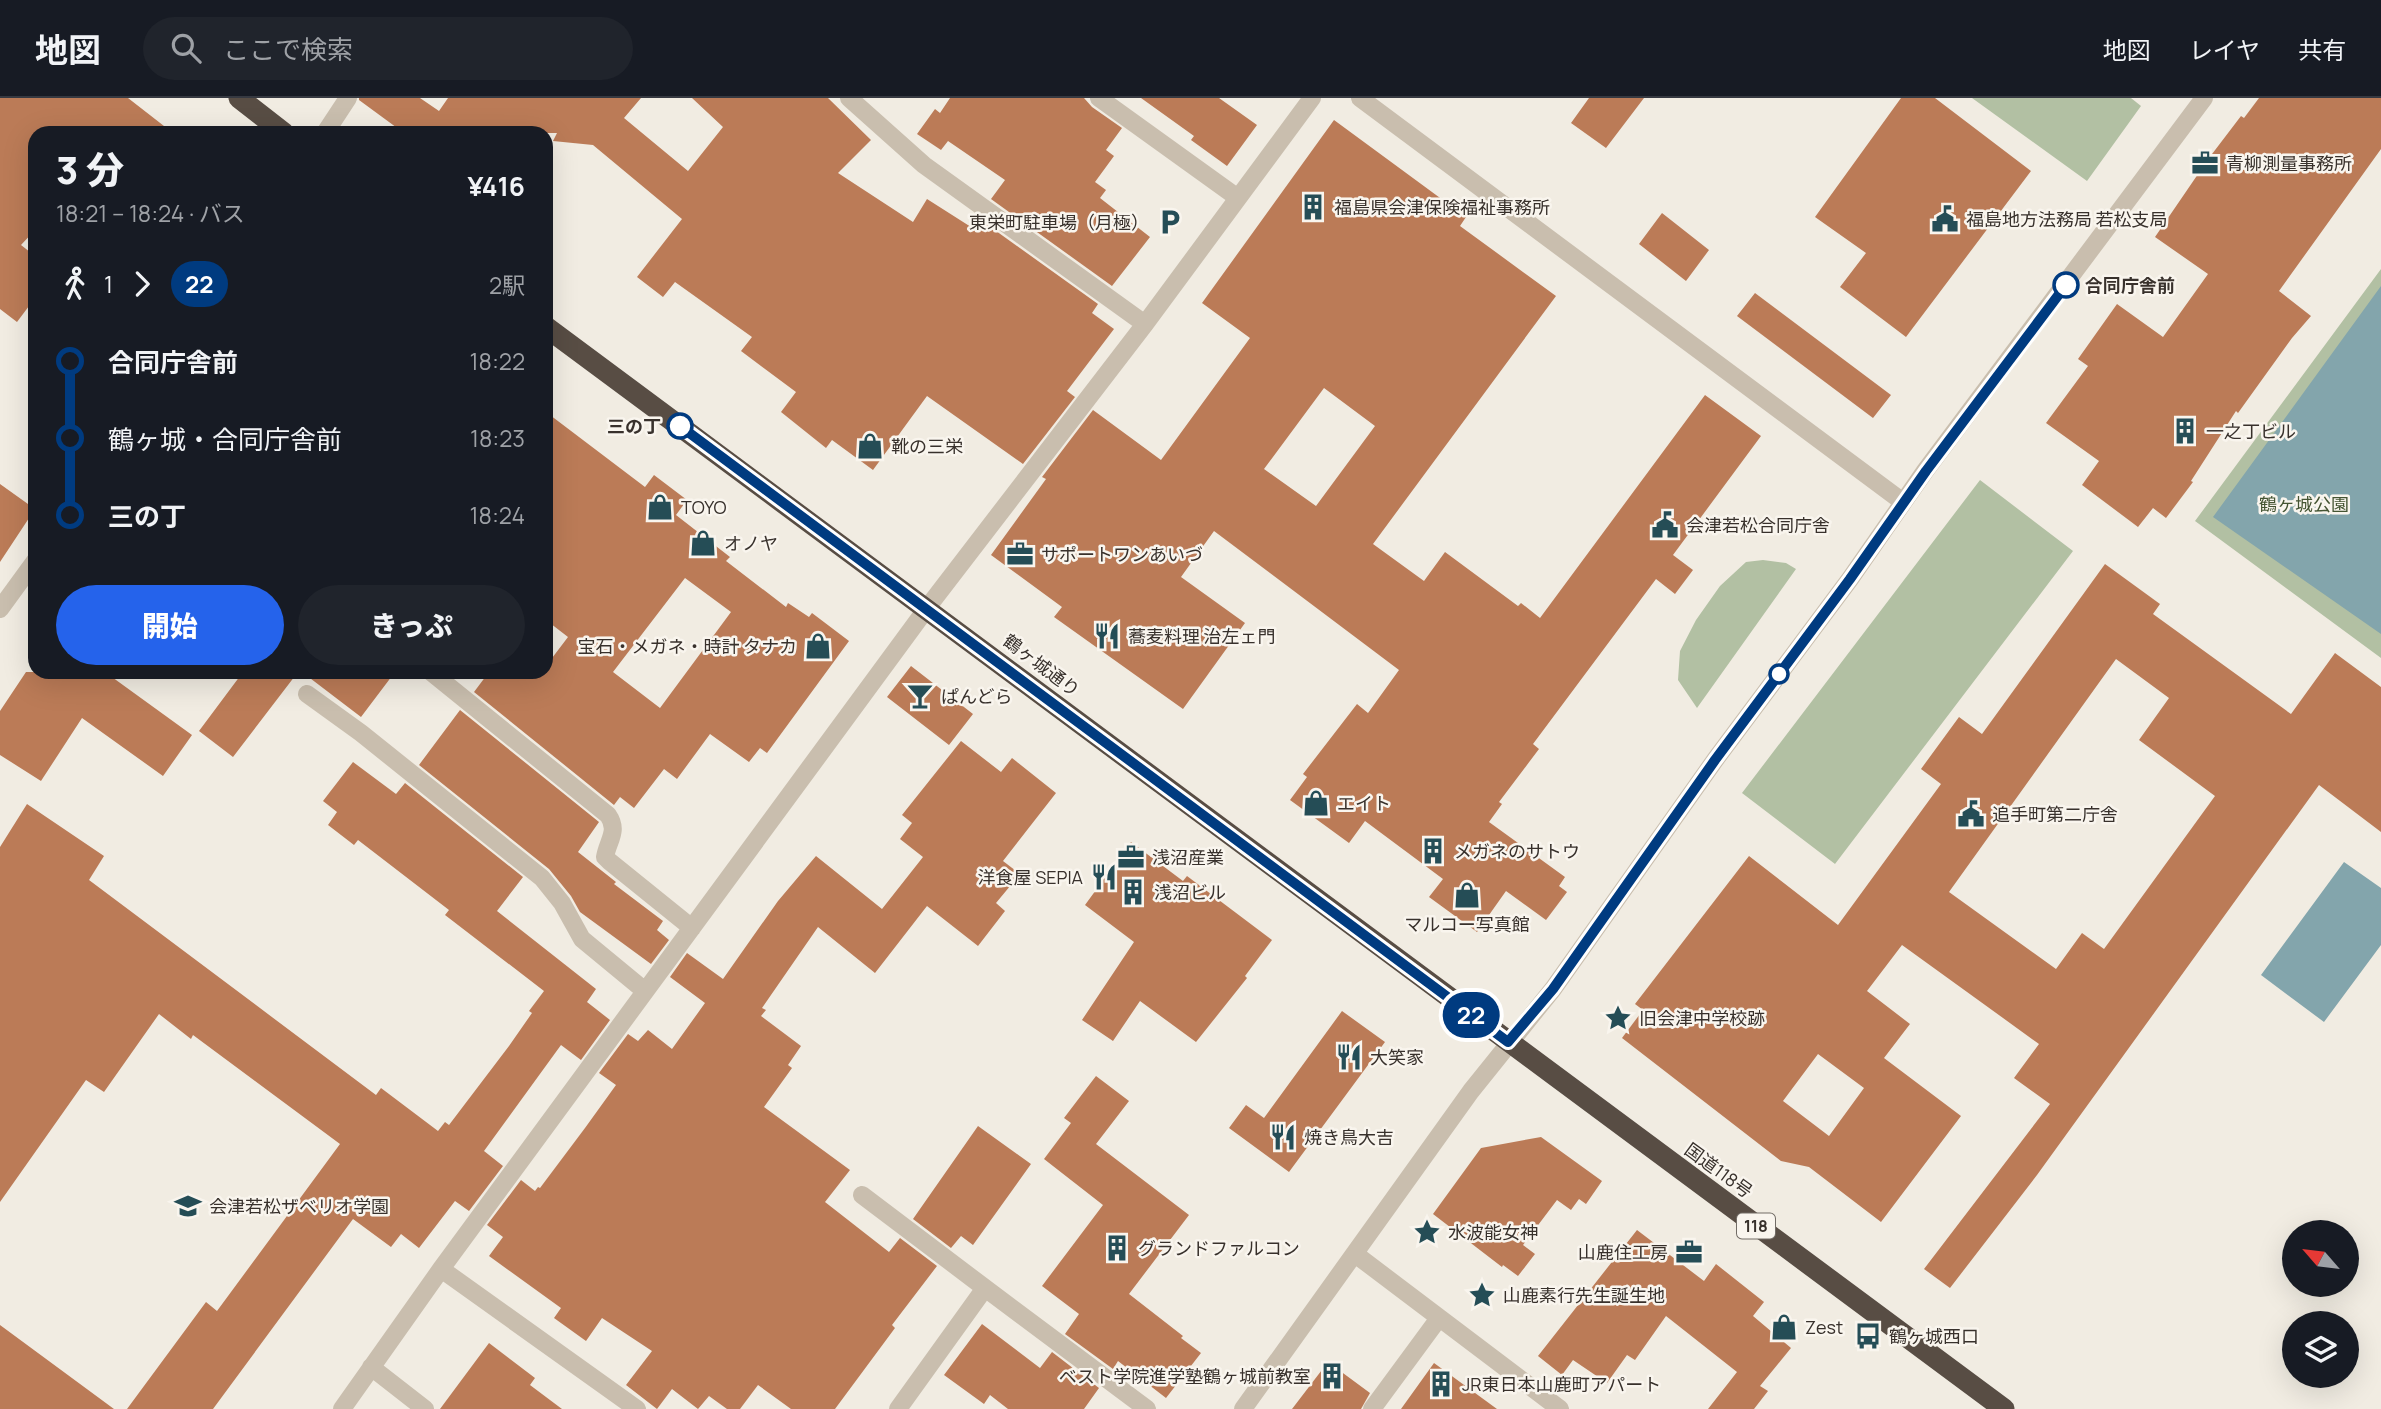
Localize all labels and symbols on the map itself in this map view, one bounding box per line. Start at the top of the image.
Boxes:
office icon: 青柳測量事務所 [2190,148,2220,178]
place label: 青柳測量事務所 [2226,151,2352,175]
building icon: 福島県会津保険福祉事務所 [1298,192,1328,222]
place label: 福島県会津保険福祉事務所 [1334,195,1550,219]
public building icon: 福島地方法務局 若松支局 [1930,204,1960,234]
parking icon: 東栄町駐車場（月極） [1155,207,1185,237]
place label: 福島地方法務局 若松支局 [1966,207,2168,231]
place label: 東栄町駐車場（月極） [969,210,1149,234]
marker: 合同庁舎前 [2053,272,2079,298]
place label: 合同庁舎前 [2085,273,2175,297]
marker: 三の丁 [667,413,693,439]
place label: 三の丁 [607,414,661,438]
building icon: 一之丁ビル [2170,416,2200,446]
place label: 一之丁ビル [2206,419,2296,443]
shop icon: 靴の三栄 [855,431,885,461]
place label: 靴の三栄 [891,434,963,458]
shop icon: TOYO [645,492,675,522]
park label: 鶴ヶ城公園 [2259,492,2349,516]
place label: TOYO [681,495,727,519]
public building icon: 会津若松合同庁舎 [1650,510,1680,540]
place label: 会津若松合同庁舎 [1686,513,1830,537]
shop icon: オノヤ [688,528,718,558]
place label: オノヤ [724,531,778,555]
office icon: サポートワンあいづ [1005,539,1035,569]
place label: サポートワンあいづ [1041,542,1203,566]
restaurant icon: 蕎麦料理 治左ェ門 [1092,621,1122,651]
place label: 蕎麦料理 治左ェ門 [1128,624,1276,648]
street label: 鶴ヶ城通り [999,628,1085,702]
shop icon: 宝石・メガネ・時計 タナカ [803,631,833,661]
place label: 宝石・メガネ・時計 タナカ [577,634,797,658]
unlabelled marker [1769,664,1789,684]
bar icon: ぱんどら [905,681,935,711]
place label: ぱんどら [941,684,1012,708]
shop icon: エイト [1301,788,1331,818]
place label: エイト [1337,791,1391,815]
public building icon: 追手町第二庁舎 [1956,799,1986,829]
place label: 追手町第二庁舎 [1992,802,2118,826]
building icon: メガネのサトウ [1418,836,1448,866]
place label: メガネのサトウ [1454,839,1580,863]
office icon: 浅沼産業 [1116,842,1146,872]
place label: 浅沼産業 [1152,845,1224,869]
restaurant icon: 洋食屋 SEPIA [1089,862,1119,892]
place label: 洋食屋 SEPIA [978,865,1084,889]
building icon: 浅沼ビル [1118,877,1148,907]
place label: 浅沼ビル [1154,880,1226,904]
shop icon: マルコー写真館 [1452,880,1482,910]
place label: マルコー写真館 [1404,912,1530,936]
line badge: 22 [1440,992,1502,1038]
place icon: 旧会津中学校跡 [1603,1003,1633,1033]
place label: 旧会津中学校跡 [1639,1006,1765,1030]
restaurant icon: 大笑家 [1334,1042,1364,1072]
place label: 大笑家 [1370,1045,1424,1069]
restaurant icon: 焼き鳥大吉 [1268,1122,1298,1152]
place label: 焼き鳥大吉 [1304,1125,1394,1149]
street label: 国道118号 [1680,1137,1758,1203]
school or university icon: 会津若松ザベリオ学園 [173,1191,203,1221]
place label: 会津若松ザベリオ学園 [209,1194,389,1218]
road number: 118 [1737,1214,1775,1238]
place icon: 水波能女神 [1412,1217,1442,1247]
place label: 水波能女神 [1448,1220,1538,1244]
north arrow [2282,1220,2359,1297]
building icon: グランドファルコン [1102,1233,1132,1263]
place label: グランドファルコン [1138,1236,1300,1260]
office icon: 山鹿住工房 [1674,1237,1704,1267]
place label: 山鹿住工房 [1578,1240,1668,1264]
place icon: 山鹿素行先生誕生地 [1467,1280,1497,1310]
place label: 山鹿素行先生誕生地 [1503,1283,1665,1307]
shop icon: Zest [1769,1312,1799,1342]
place label: Zest [1805,1315,1843,1339]
bus stop icon: 鶴ヶ城西口 [1853,1321,1883,1351]
place label: 鶴ヶ城西口 [1889,1324,1979,1348]
building icon: ベスト学院進学塾鶴ヶ城前教室 [1317,1361,1347,1391]
place label: ベスト学院進学塾鶴ヶ城前教室 [1059,1364,1311,1388]
building icon: JR東日本山鹿町アパート [1426,1369,1456,1399]
place label: JR東日本山鹿町アパート [1462,1372,1661,1396]

